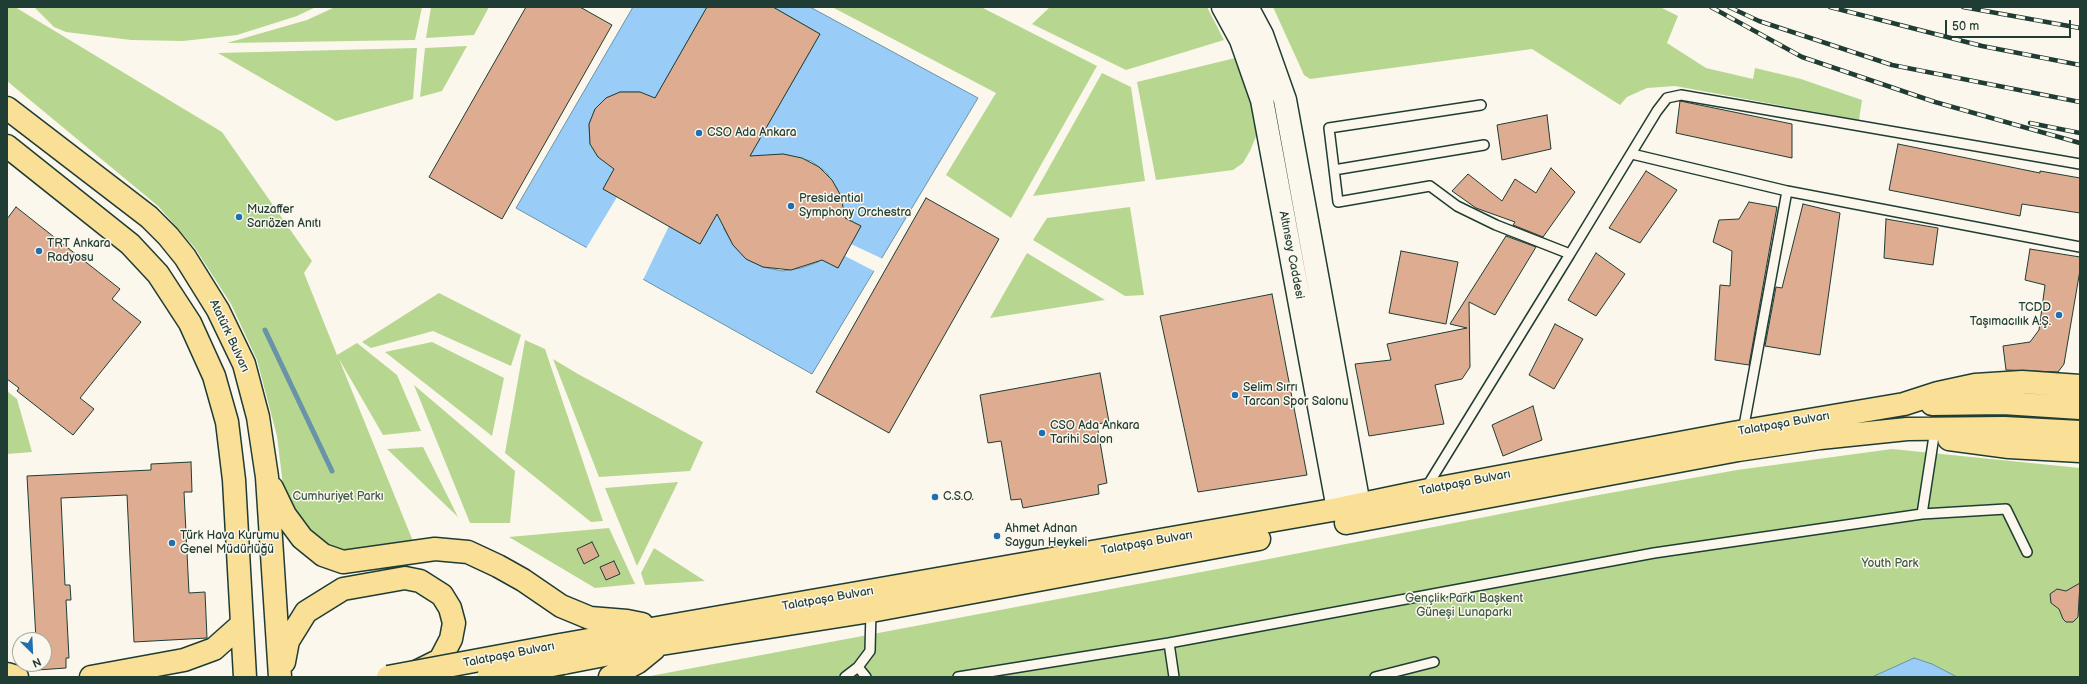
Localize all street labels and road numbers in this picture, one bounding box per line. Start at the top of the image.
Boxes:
street label: Altınsoy Caddesi [1275,210,1307,300]
street label: Atatürk Bulvarı [206,297,252,375]
street label: Talatpaşa Bulvarı [1737,409,1831,439]
street label: Talatpaşa Bulvarı [1418,467,1512,499]
street label: Talatpaşa Bulvarı [1100,528,1194,558]
street label: Talatpaşa Bulvarı [781,584,875,614]
street label: Talatpaşa Bulvarı [462,639,556,671]

